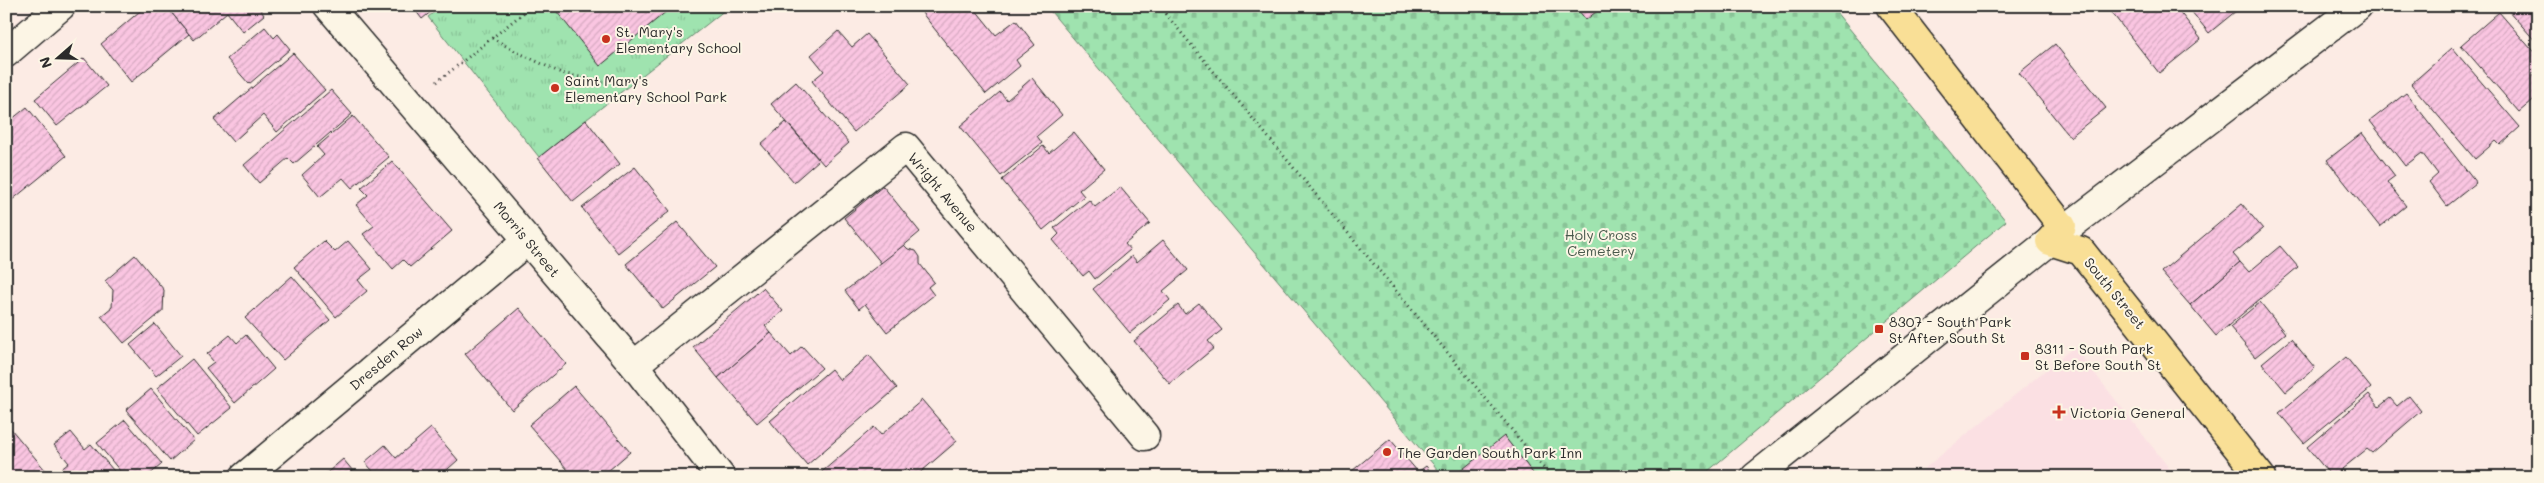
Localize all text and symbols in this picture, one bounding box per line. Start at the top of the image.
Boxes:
place label: St. Mary's Elementary School [616,22,742,57]
north arrow [32,32,82,82]
marker: St. Mary's Elementary School [600,33,612,45]
text: N [35,54,56,71]
place label: Saint Mary's Elementary School Park [565,71,727,106]
marker: Saint Mary's Elementary School Park [549,82,561,94]
street label: Wright Avenue [904,148,982,236]
street label: Morris Street [490,197,564,281]
park label: Holy Cross Cemetery [1565,225,1637,260]
street label: South Street [2080,253,2150,333]
place label: 8307 - South Park St After South St [1889,312,2011,347]
street label: Dresden Row [345,322,427,394]
marker: 8307 - South Park St After South St [1873,323,1885,335]
place label: 8311 - South Park St Before South St [2035,339,2161,374]
marker: 8311 - South Park St Before South St [2019,350,2031,362]
place label: Victoria General [2070,403,2185,422]
marker: Victoria General [2052,405,2066,419]
place label: The Garden South Park Inn [1397,443,1582,462]
marker: The Garden South Park Inn [1381,446,1393,458]

